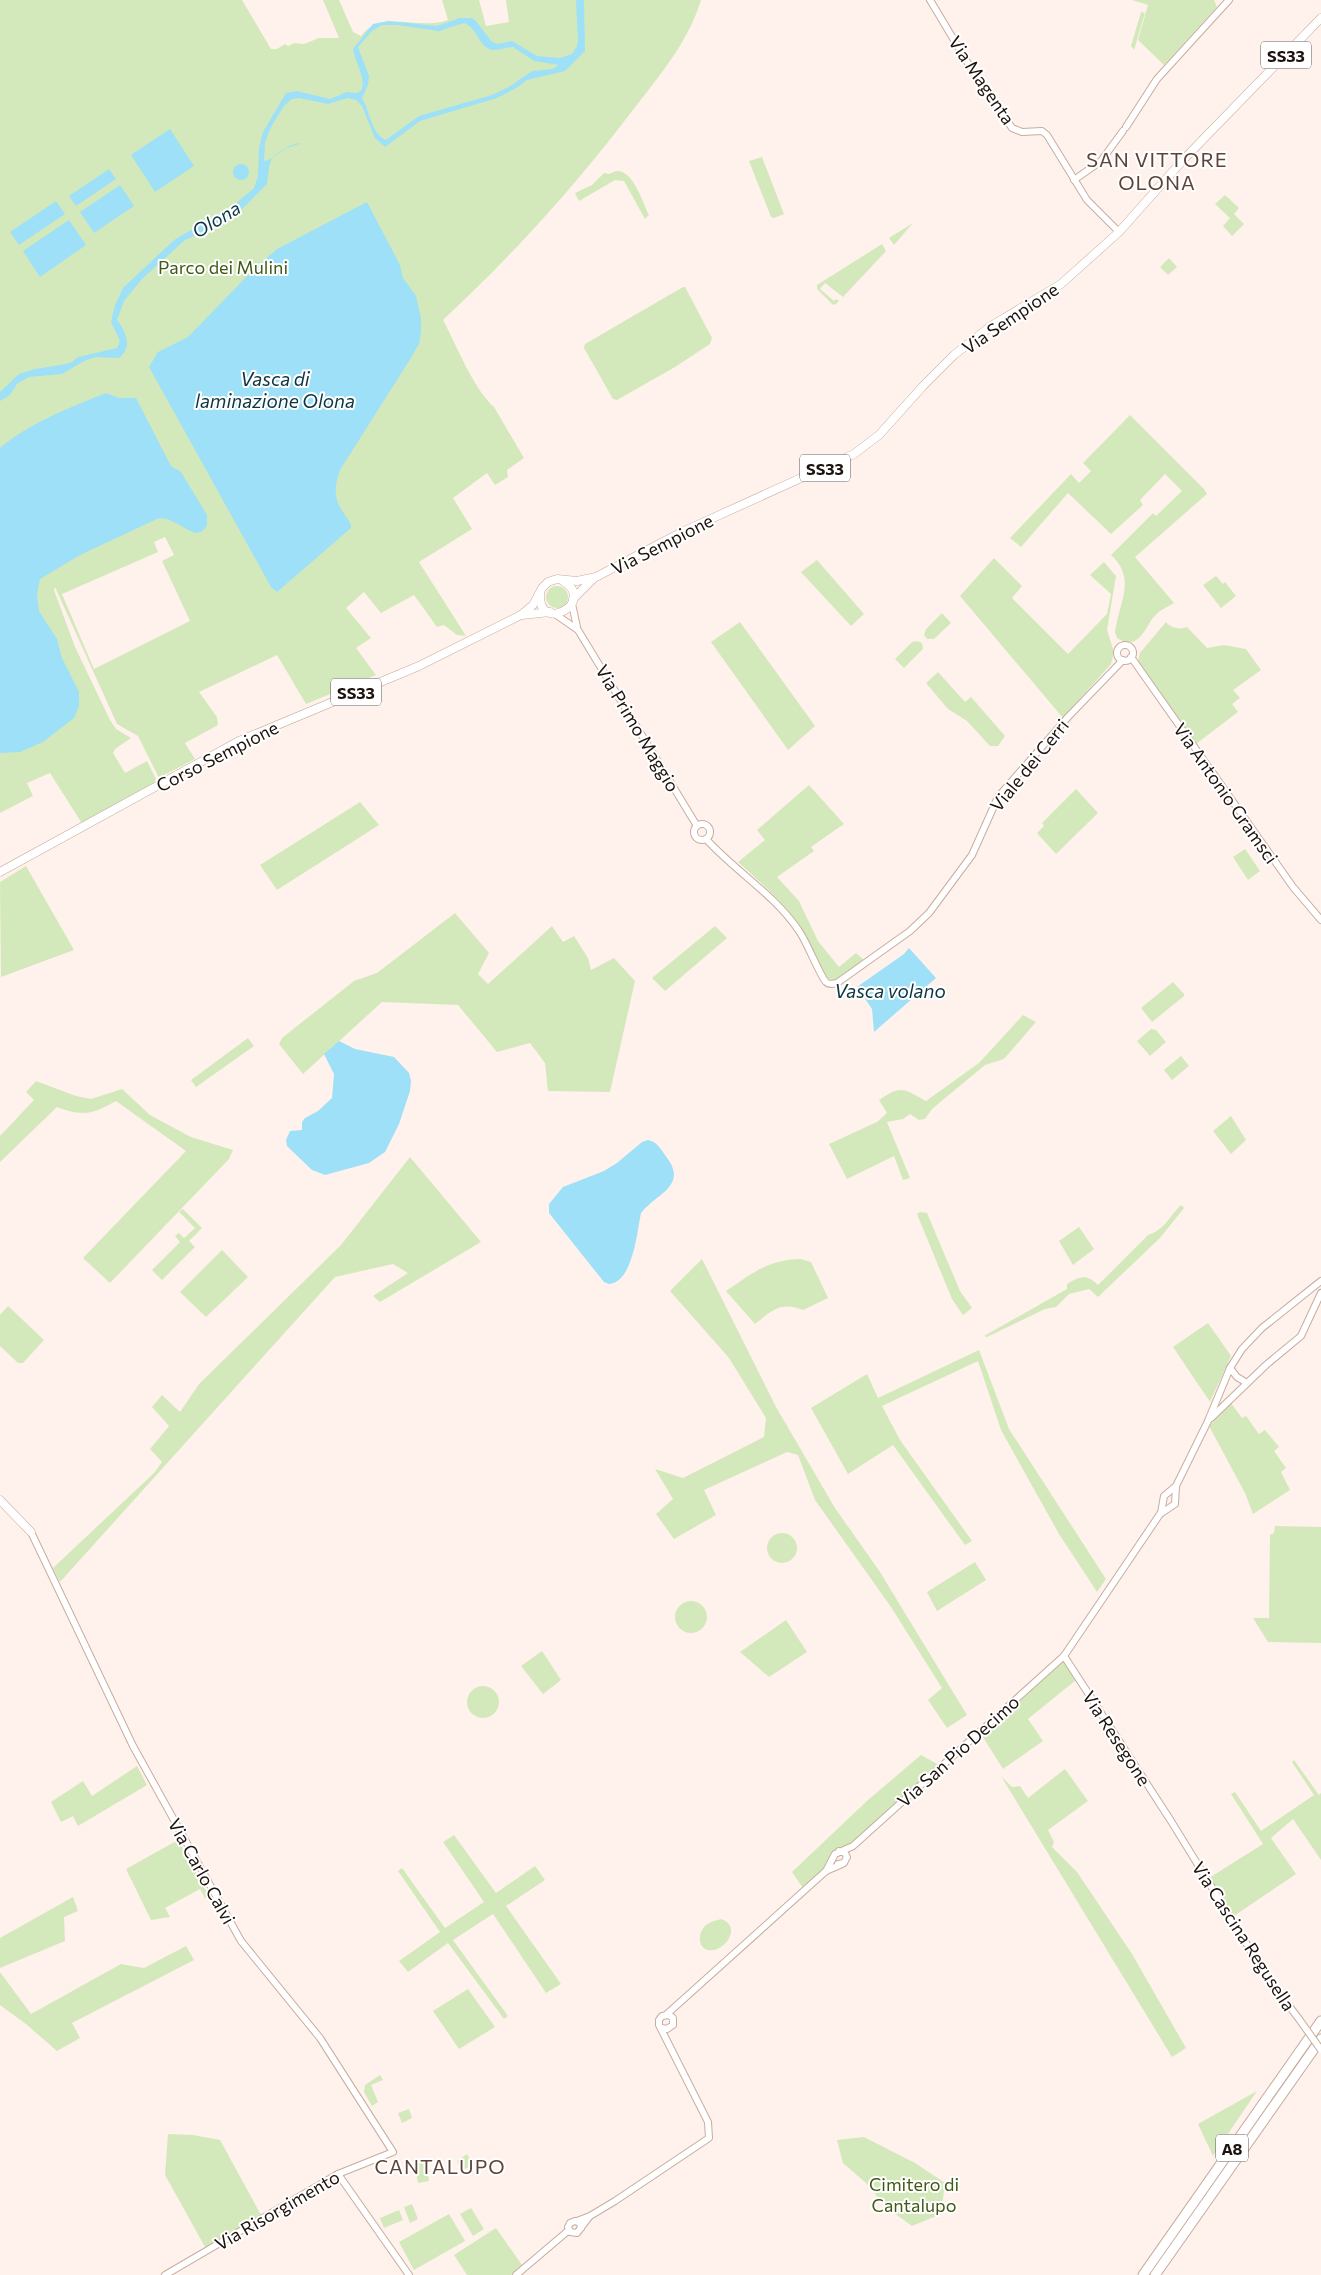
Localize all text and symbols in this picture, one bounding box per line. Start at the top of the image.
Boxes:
street label: Via Magenta [944,31,1020,129]
road number: SS33 [1261,42,1311,68]
district label: SAN VITTORE OLONA [1086,147,1228,194]
water label: Olona [188,196,244,242]
park label: Parco dei Mulini [158,256,288,278]
street label: Via Sempione [958,278,1062,358]
water label: Vasca di laminazione Olona [195,367,355,412]
road number: SS33 [800,454,850,482]
street label: Via Sempione [607,509,717,579]
street label: Via Primo Maggio [591,661,685,795]
road number: SS33 [331,679,381,706]
street label: Viale dei Cerri [985,714,1073,816]
street label: Corso Sempione [152,716,282,796]
street label: Via Antonio Gramsci [1169,718,1283,868]
water label: Vasca volano [834,979,946,1002]
street label: Via Resegone [1078,1686,1156,1790]
street label: Via San Pio Decimo [893,1690,1023,1812]
street label: Via Carlo Calvi [164,1814,240,1928]
street label: Via Cascina Regusella [1188,1857,1300,2015]
road number: A8 [1216,2134,1248,2162]
district label: CANTALUPO [374,2154,506,2178]
street label: Via Risorgimento [211,2165,343,2255]
park label: Cimitero di Cantalupo [869,2173,959,2216]

